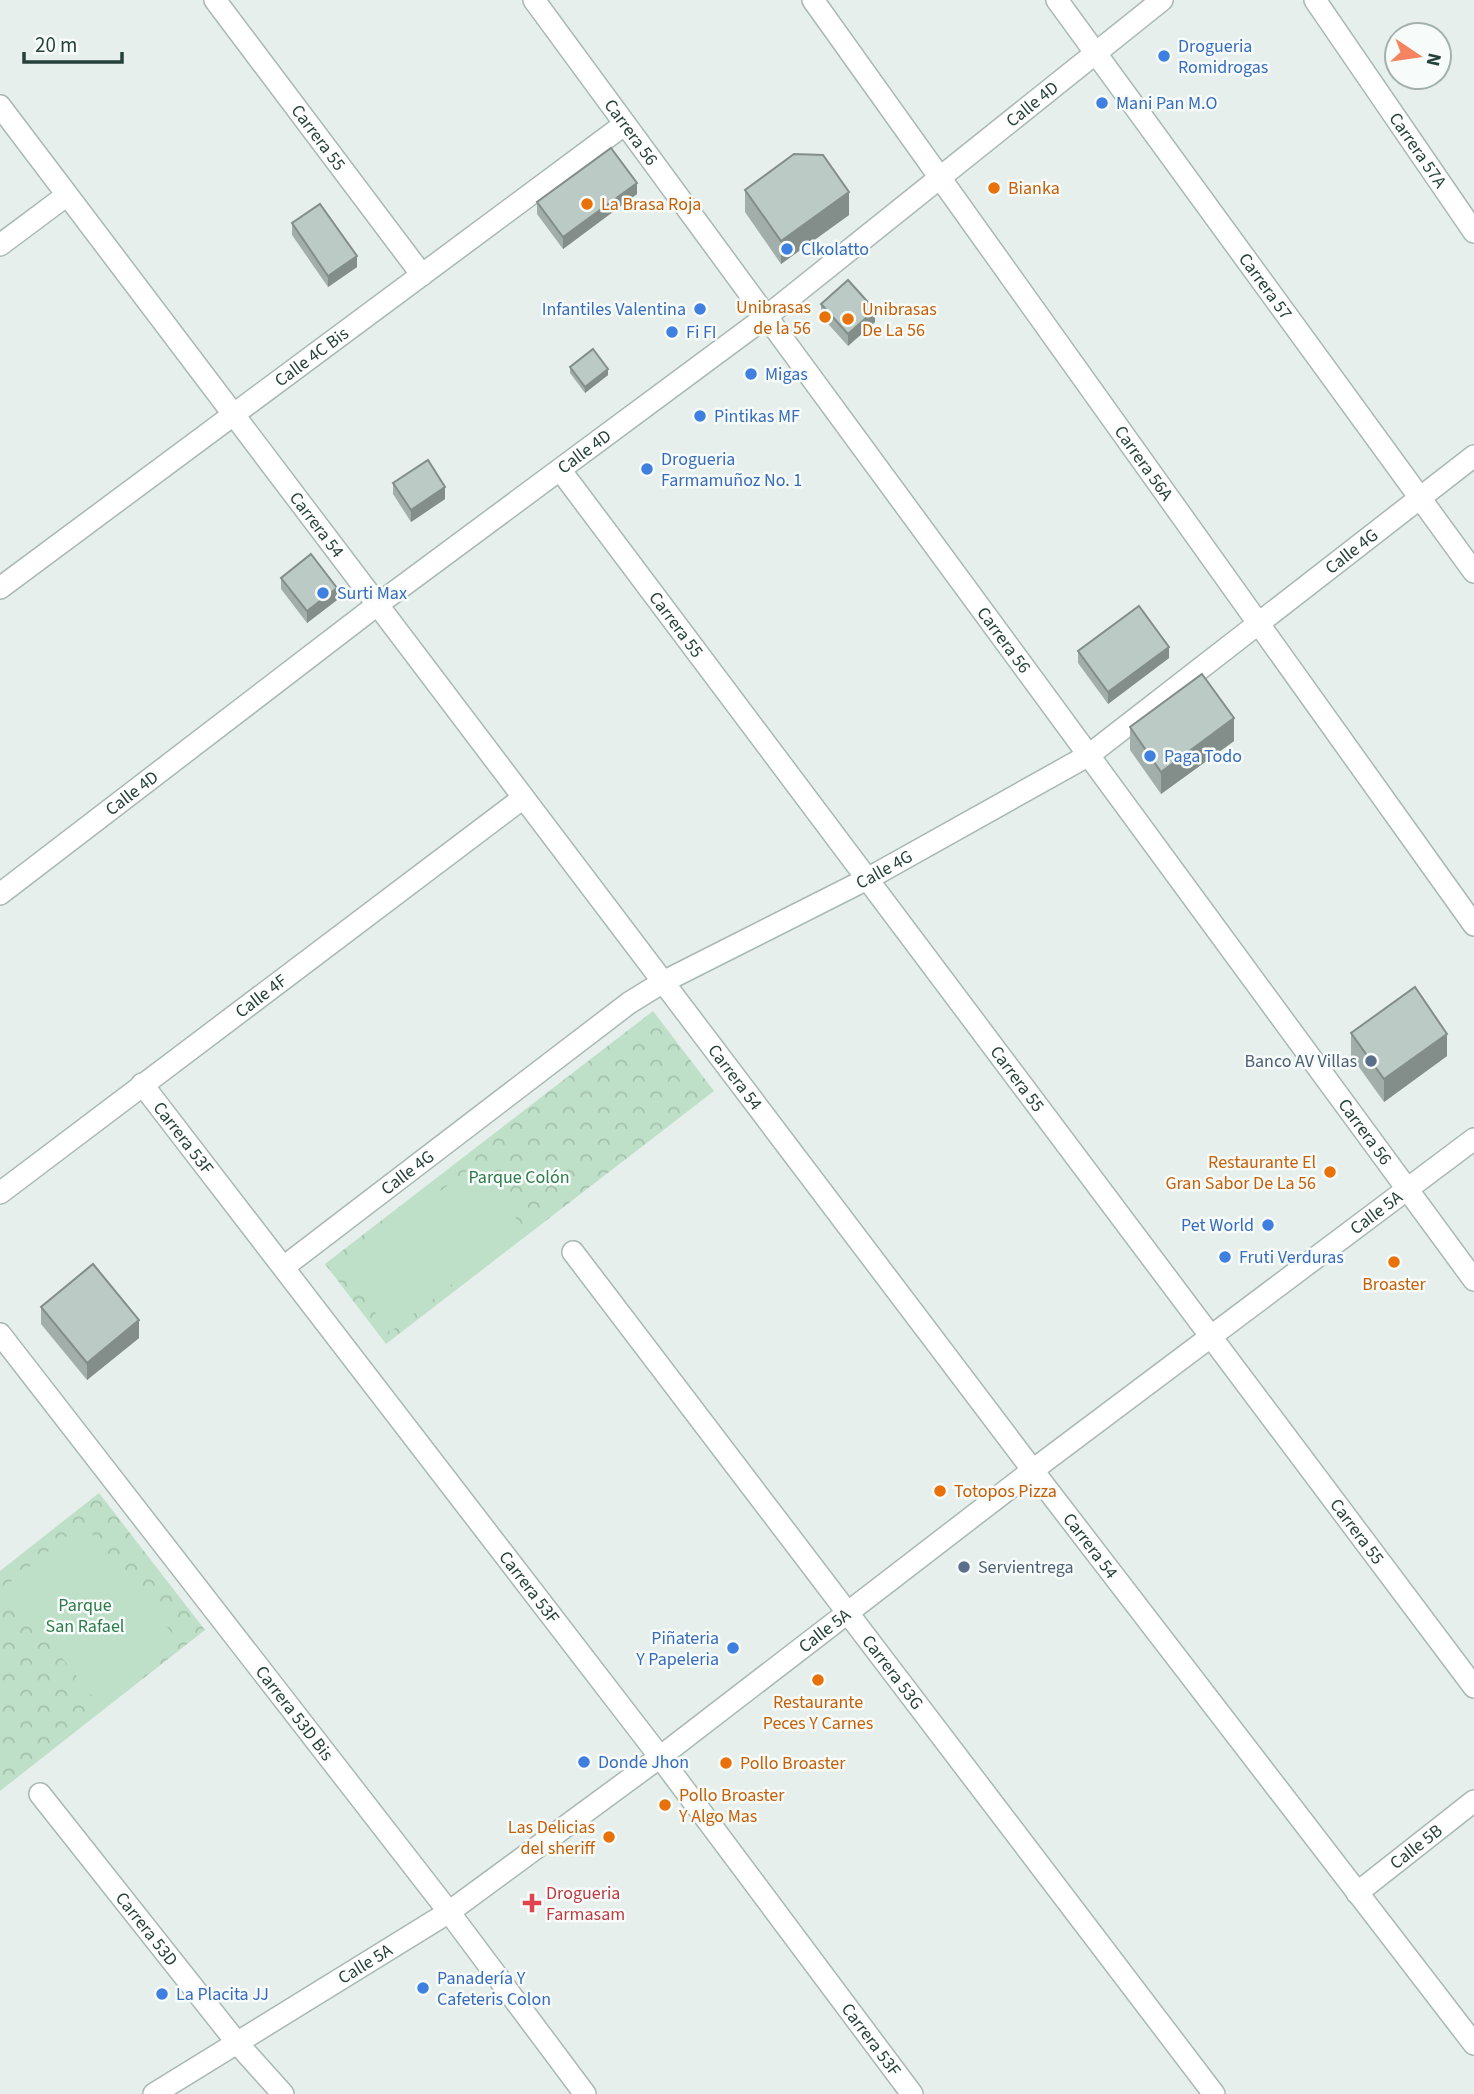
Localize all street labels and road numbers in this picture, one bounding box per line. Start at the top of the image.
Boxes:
street label: Calle 4D [1001,75,1064,133]
street label: Carrera 56 [598,94,664,171]
street label: Carrera 55 [285,99,351,176]
street label: Carrera 57A [1383,108,1452,193]
street label: Carrera 57 [1232,248,1298,325]
street label: Calle 4C Bis [270,321,354,393]
street label: Carrera 56A [1108,421,1179,506]
street label: Calle 4D [553,424,617,480]
street label: Carrera 54 [283,487,350,563]
street label: Calle 4G [1320,523,1383,580]
street label: Carrera 55 [643,587,709,663]
street label: Carrera 56 [971,602,1036,679]
street label: Calle 4D [100,765,164,822]
street label: Calle 4G [852,844,917,896]
street label: Calle 4F [230,969,292,1024]
street label: Carrera 54 [702,1039,768,1116]
street label: Carrera 55 [984,1041,1050,1117]
street label: Carrera 56 [1332,1093,1398,1170]
street label: Carrera 53F [147,1097,219,1180]
street label: Calle 4G [376,1144,440,1201]
street label: Calle 5A [1345,1185,1408,1241]
street label: Carrera 55 [1324,1493,1390,1570]
street label: Carrera 54 [1057,1508,1124,1584]
street label: Carrera 53F [493,1546,565,1629]
street label: Calle 5A [793,1603,856,1659]
street label: Carrera 53G [856,1630,929,1715]
street label: Carrera 53D Bis [249,1661,339,1766]
street label: Calle 5B [1385,1818,1448,1876]
street label: Carrera 53D [109,1887,184,1971]
street label: Calle 5A [333,1938,398,1991]
street label: Carrera 53F [835,1998,907,2082]

